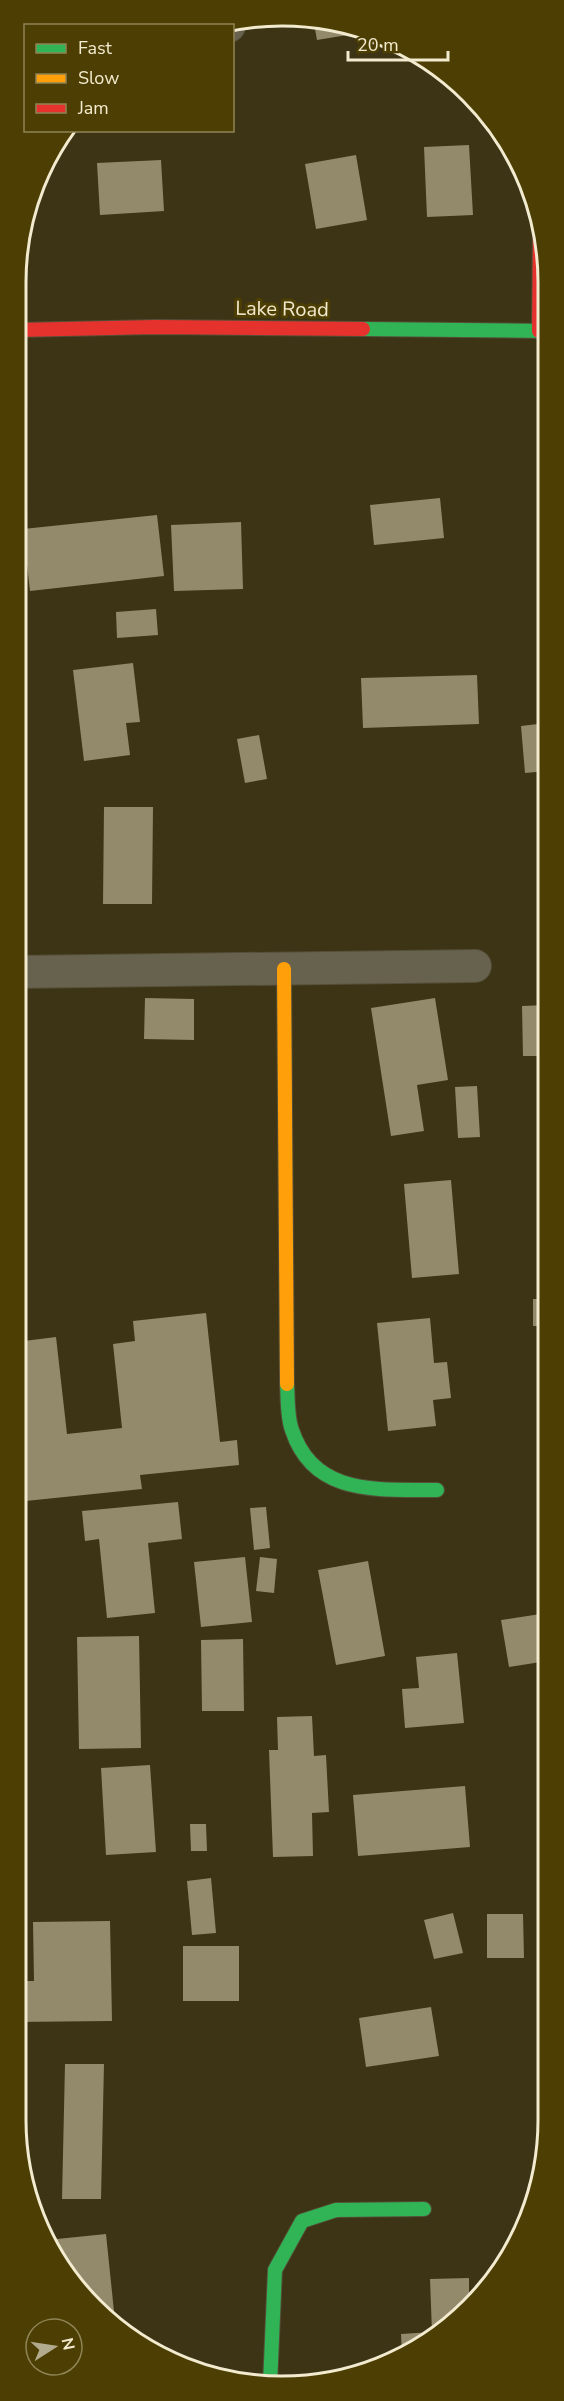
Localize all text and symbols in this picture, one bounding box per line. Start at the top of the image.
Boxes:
legend [24,24,234,132]
scale bar [348,24,448,62]
text: 20 m [357,33,399,57]
text: Fast [78,36,113,60]
text: Slow [78,66,119,90]
text: Jam [77,96,109,120]
street label: Lake Road [235,295,329,323]
north arrow [24,2317,84,2377]
text: N [56,2336,80,2352]

